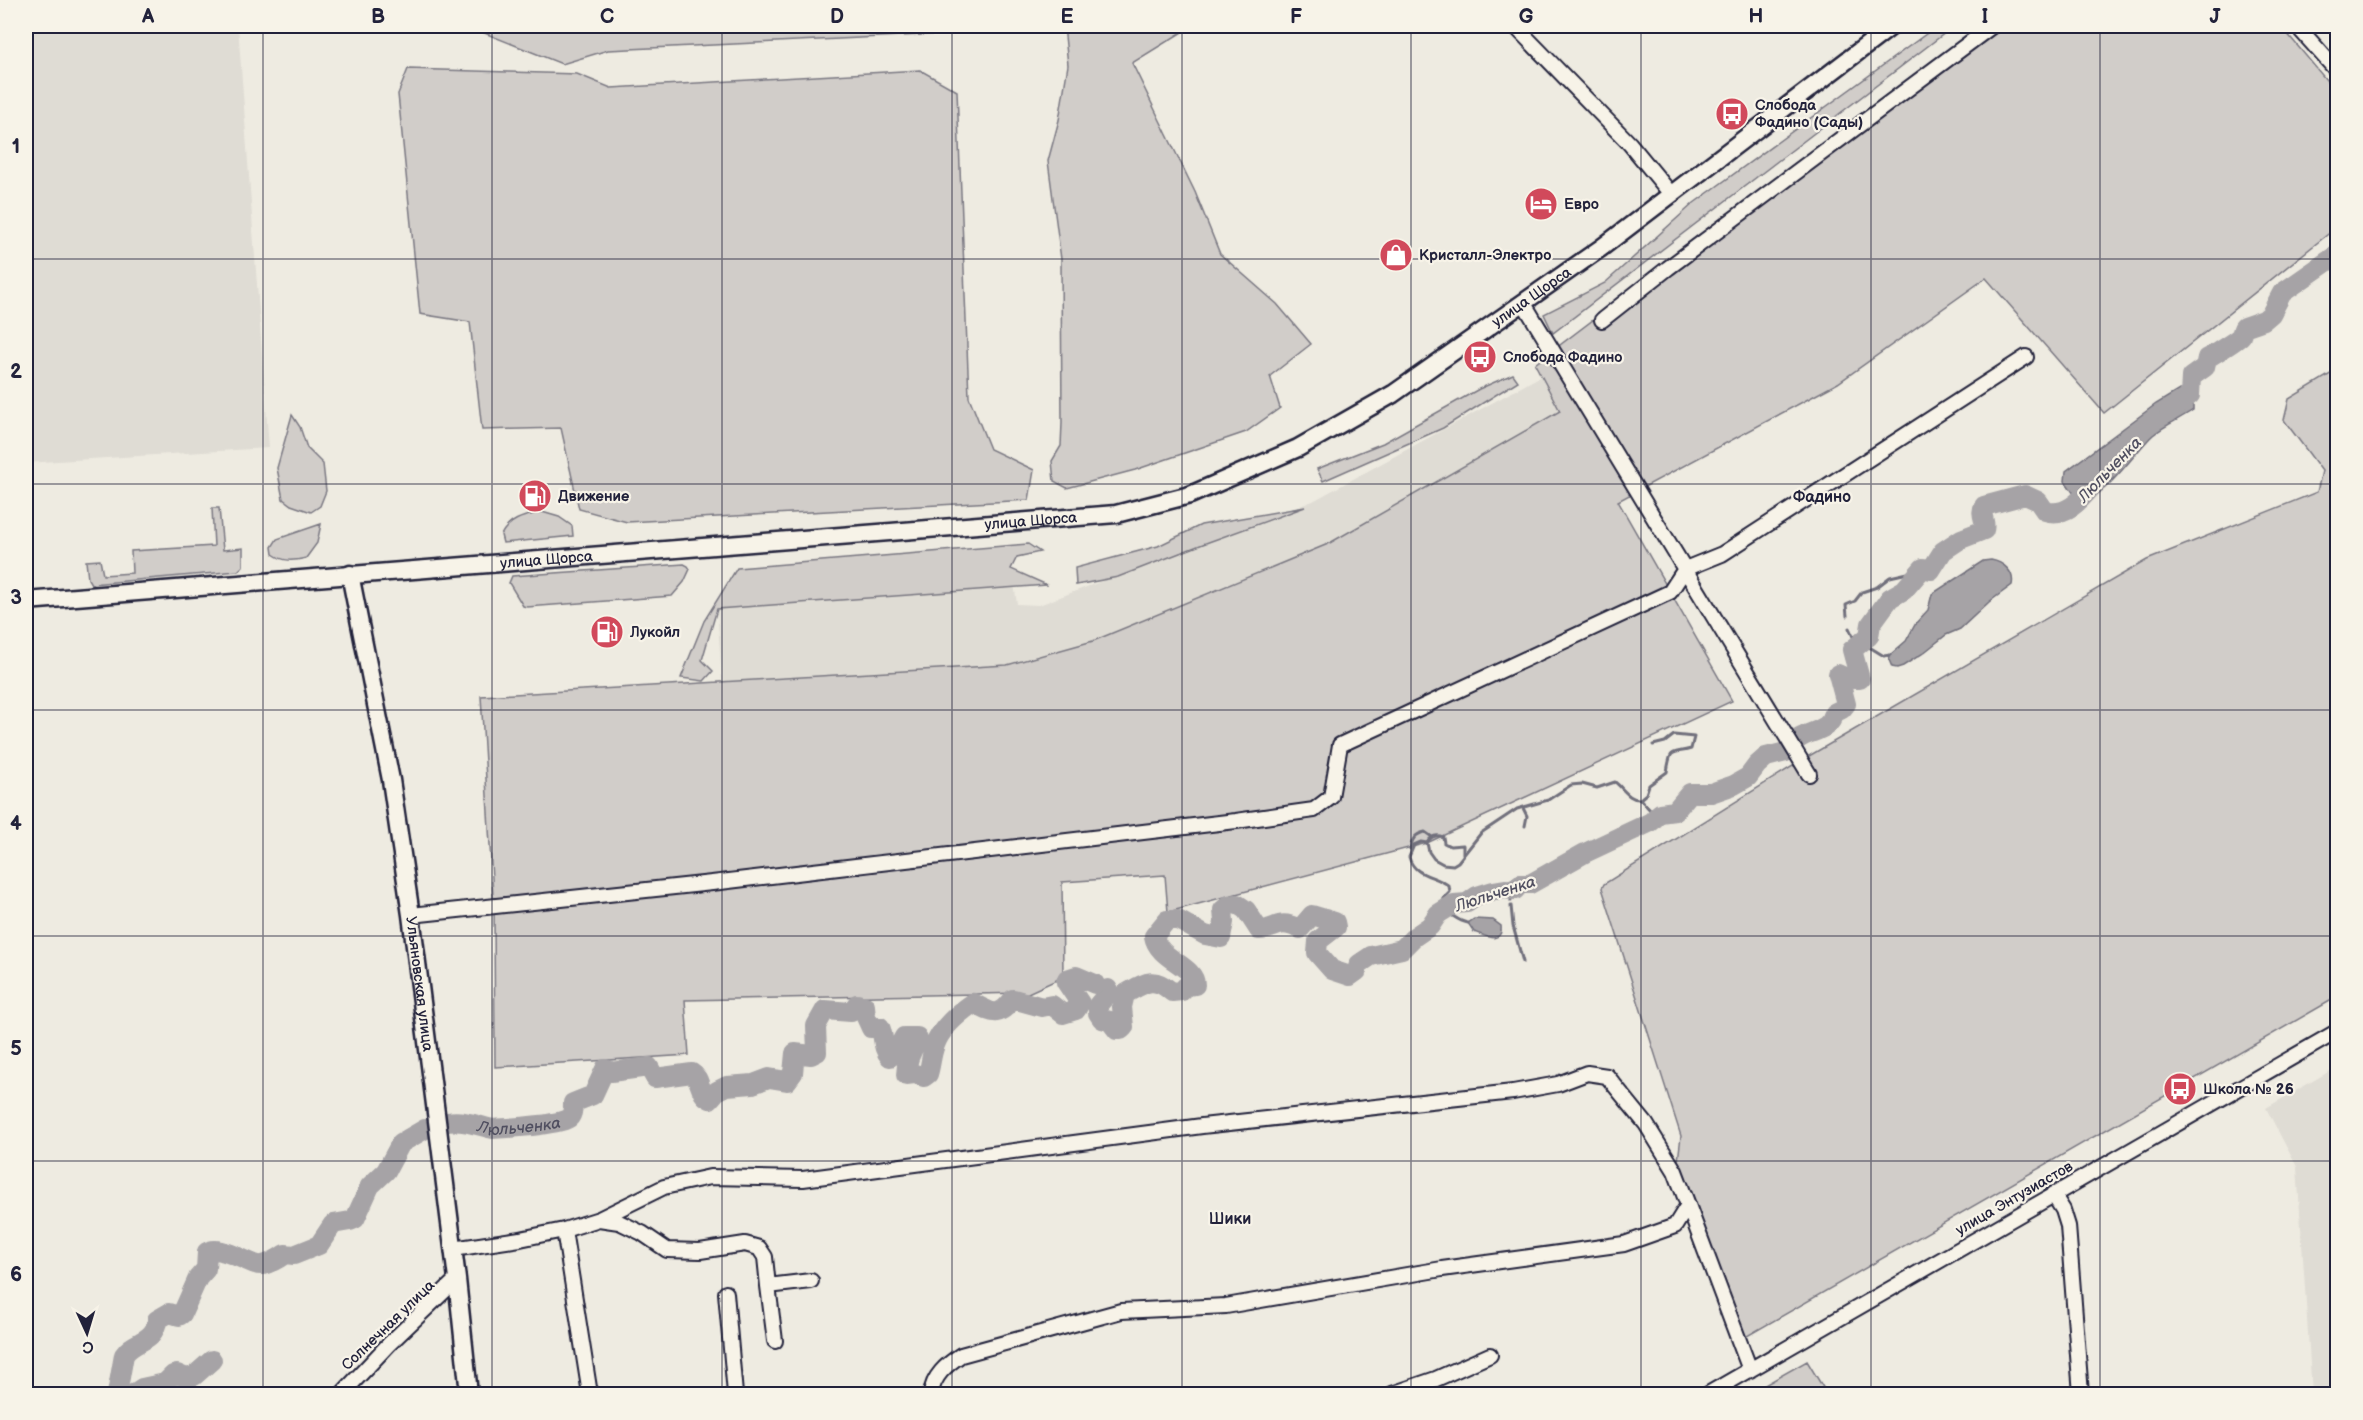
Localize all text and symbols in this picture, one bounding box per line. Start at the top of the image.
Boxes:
text: A [141,5,155,29]
text: B [371,5,385,29]
text: C [600,5,614,29]
text: D [830,5,844,29]
text: E [1061,5,1074,29]
text: F [1290,5,1302,29]
text: G [1519,5,1534,29]
text: H [1749,5,1763,29]
text: I [1982,5,1988,29]
text: J [2210,5,2222,29]
bus stop icon: Слобода Фадино (Сады) [1714,96,1750,132]
place label: Слобода Фадино (Сады) [1755,96,1863,132]
text: 1 [12,135,20,159]
hotel icon: Евро [1523,186,1559,222]
place label: Евро [1564,195,1599,214]
shop icon: Кристалл-Электро [1378,237,1414,273]
place label: Кристалл-Электро [1419,246,1551,265]
street label: улица Щорса [1488,263,1575,332]
bus stop icon: Слобода Фадино [1462,339,1498,375]
place label: Слобода Фадино [1503,348,1623,367]
text: 2 [10,360,22,384]
water label: Люльченка [2074,433,2146,507]
fuel station icon: Движение [517,478,553,514]
place label: Движение [558,487,629,506]
district label: Фадино [1793,488,1851,507]
street label: улица Щорса [984,508,1078,534]
street label: улица Щорса [499,547,594,573]
text: 3 [10,586,22,610]
fuel station icon: Лукойл [589,614,625,650]
place label: Лукойл [629,623,680,642]
text: 4 [10,812,22,836]
water label: Люльченка [1452,873,1538,917]
street label: Ульяновская улица [401,915,437,1053]
text: 5 [10,1037,22,1061]
bus stop icon: Школа № 26 [2162,1071,2198,1107]
place label: Школа № 26 [2203,1080,2294,1099]
water label: Люльченка [474,1114,563,1140]
street label: улица Энтузиастов [1952,1157,2076,1240]
district label: Шики [1209,1210,1251,1229]
text: 6 [10,1263,22,1287]
street label: Солнечная улица [338,1276,439,1375]
north arrow [57,1303,117,1363]
text: С [82,1337,94,1356]

